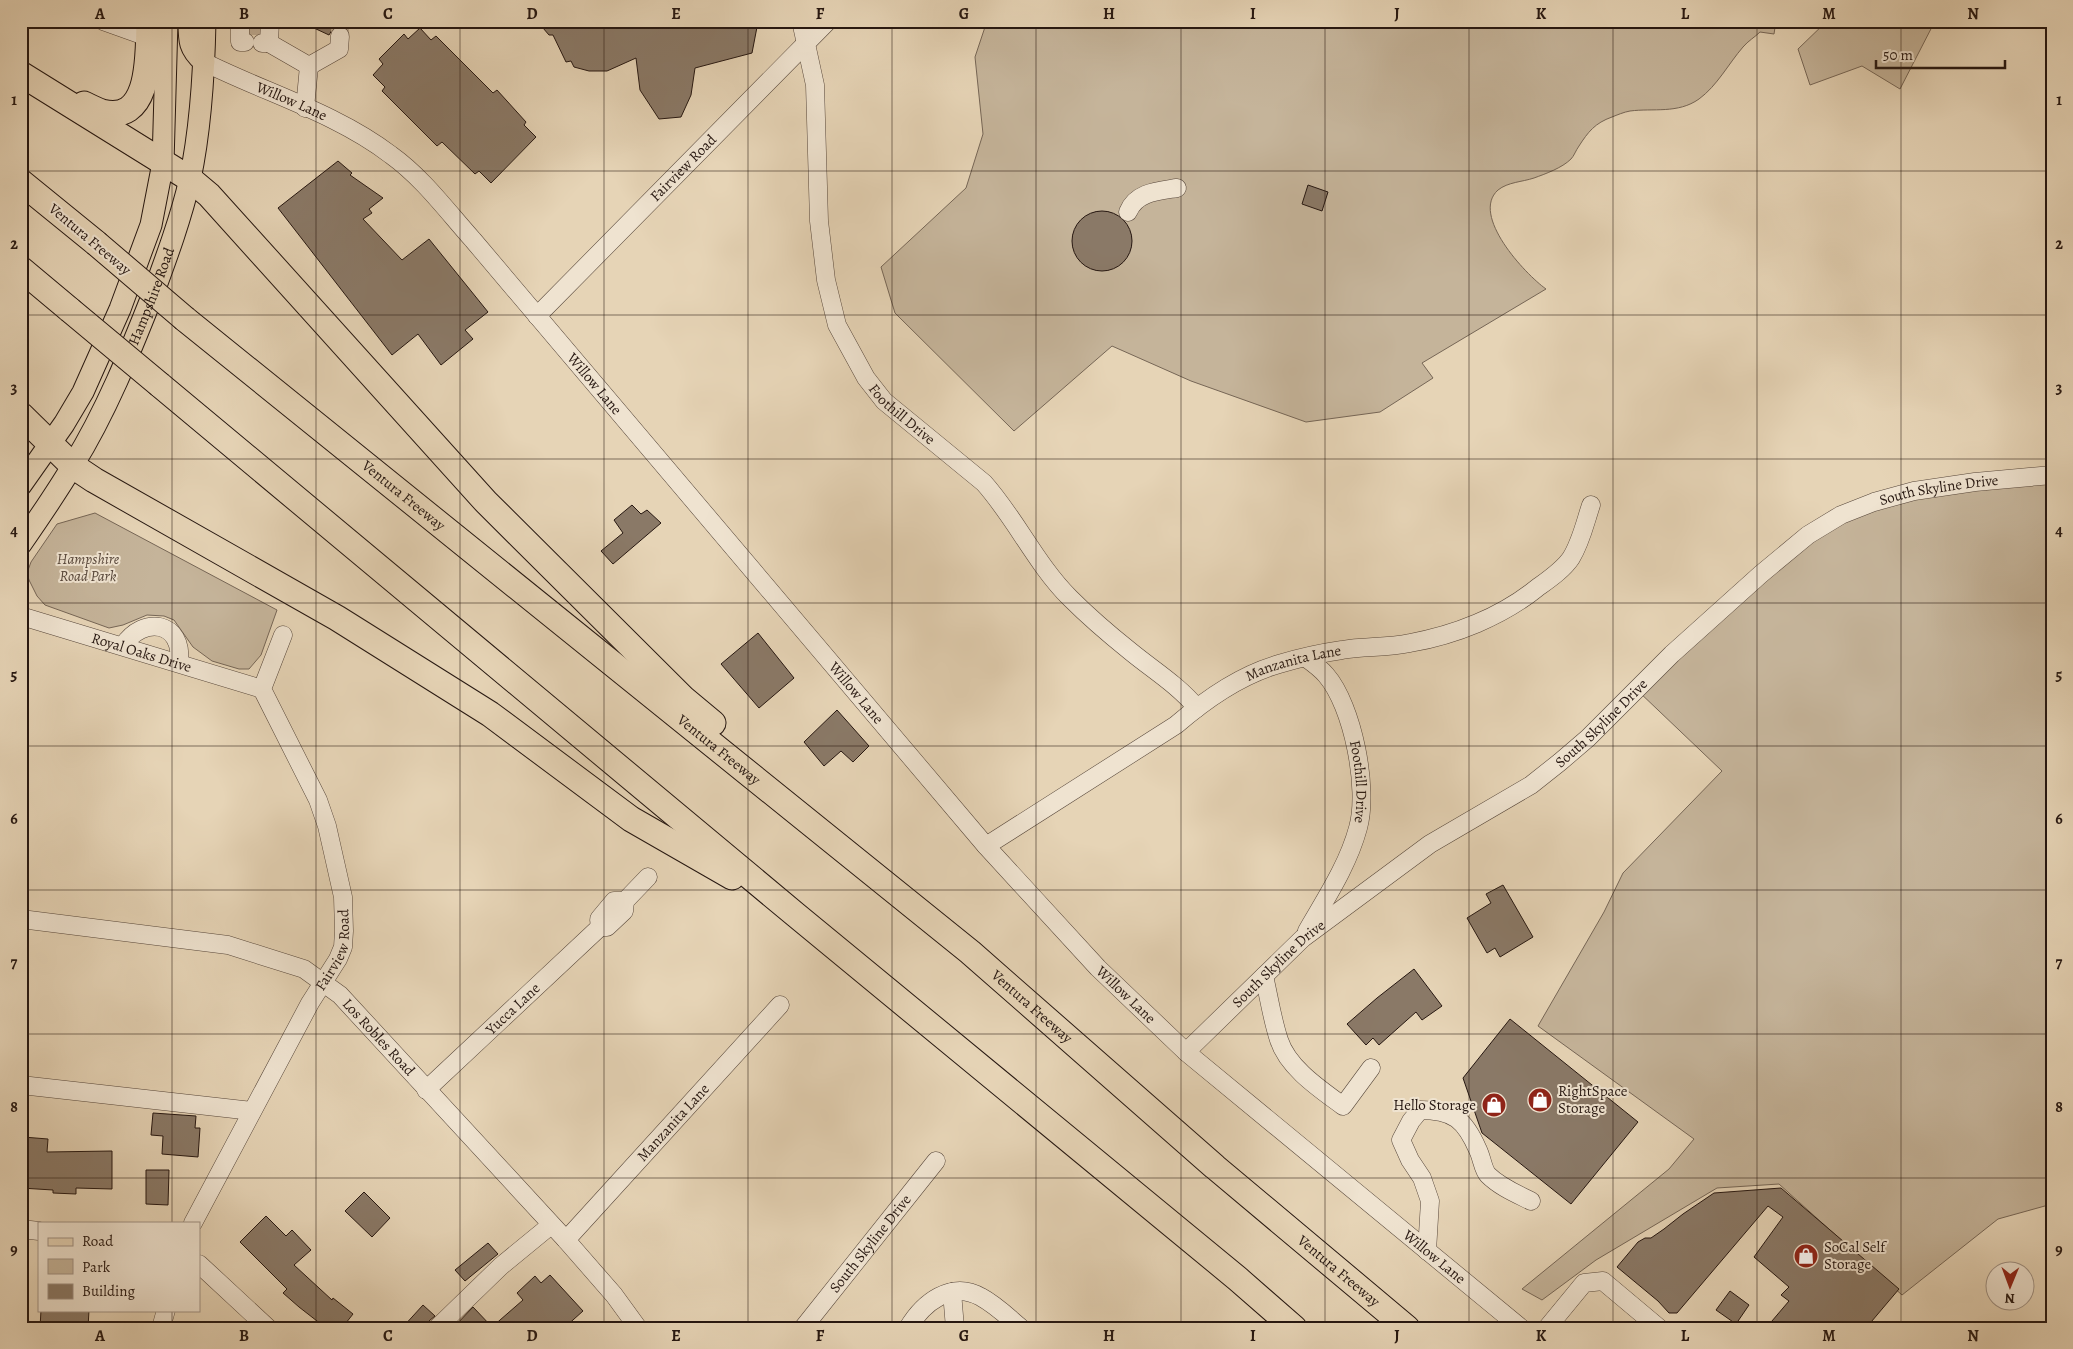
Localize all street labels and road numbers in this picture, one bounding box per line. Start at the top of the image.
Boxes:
street label: Willow Lane [252,76,331,125]
street label: Fairview Road [645,129,721,206]
street label: Ventura Freeway [44,198,136,280]
street label: Hampshire Road [123,244,179,348]
street label: Willow Lane [562,348,627,419]
street label: Foothill Drive [864,379,940,449]
street label: Ventura Freeway [357,455,450,535]
street label: South Skyline Drive [1877,470,1999,510]
street label: Royal Oaks Drive [89,628,194,677]
street label: Manzanita Lane [1242,640,1343,686]
street label: Willow Lane [824,657,888,728]
street label: South Skyline Drive [1551,674,1652,772]
street label: Ventura Freeway [672,709,765,790]
street label: Foothill Drive [1345,738,1372,825]
street label: Fairview Road [310,908,354,994]
street label: South Skyline Drive [1227,915,1329,1012]
street label: Willow Lane [1091,961,1160,1028]
street label: Ventura Freeway [986,965,1077,1048]
street label: Yucca Lane [481,978,545,1040]
street label: Los Robles Road [338,994,420,1081]
street label: Manzanita Lane [632,1079,714,1166]
street label: South Skyline Drive [825,1190,916,1297]
street label: Willow Lane [1398,1224,1470,1289]
street label: Ventura Freeway [1293,1230,1385,1311]

